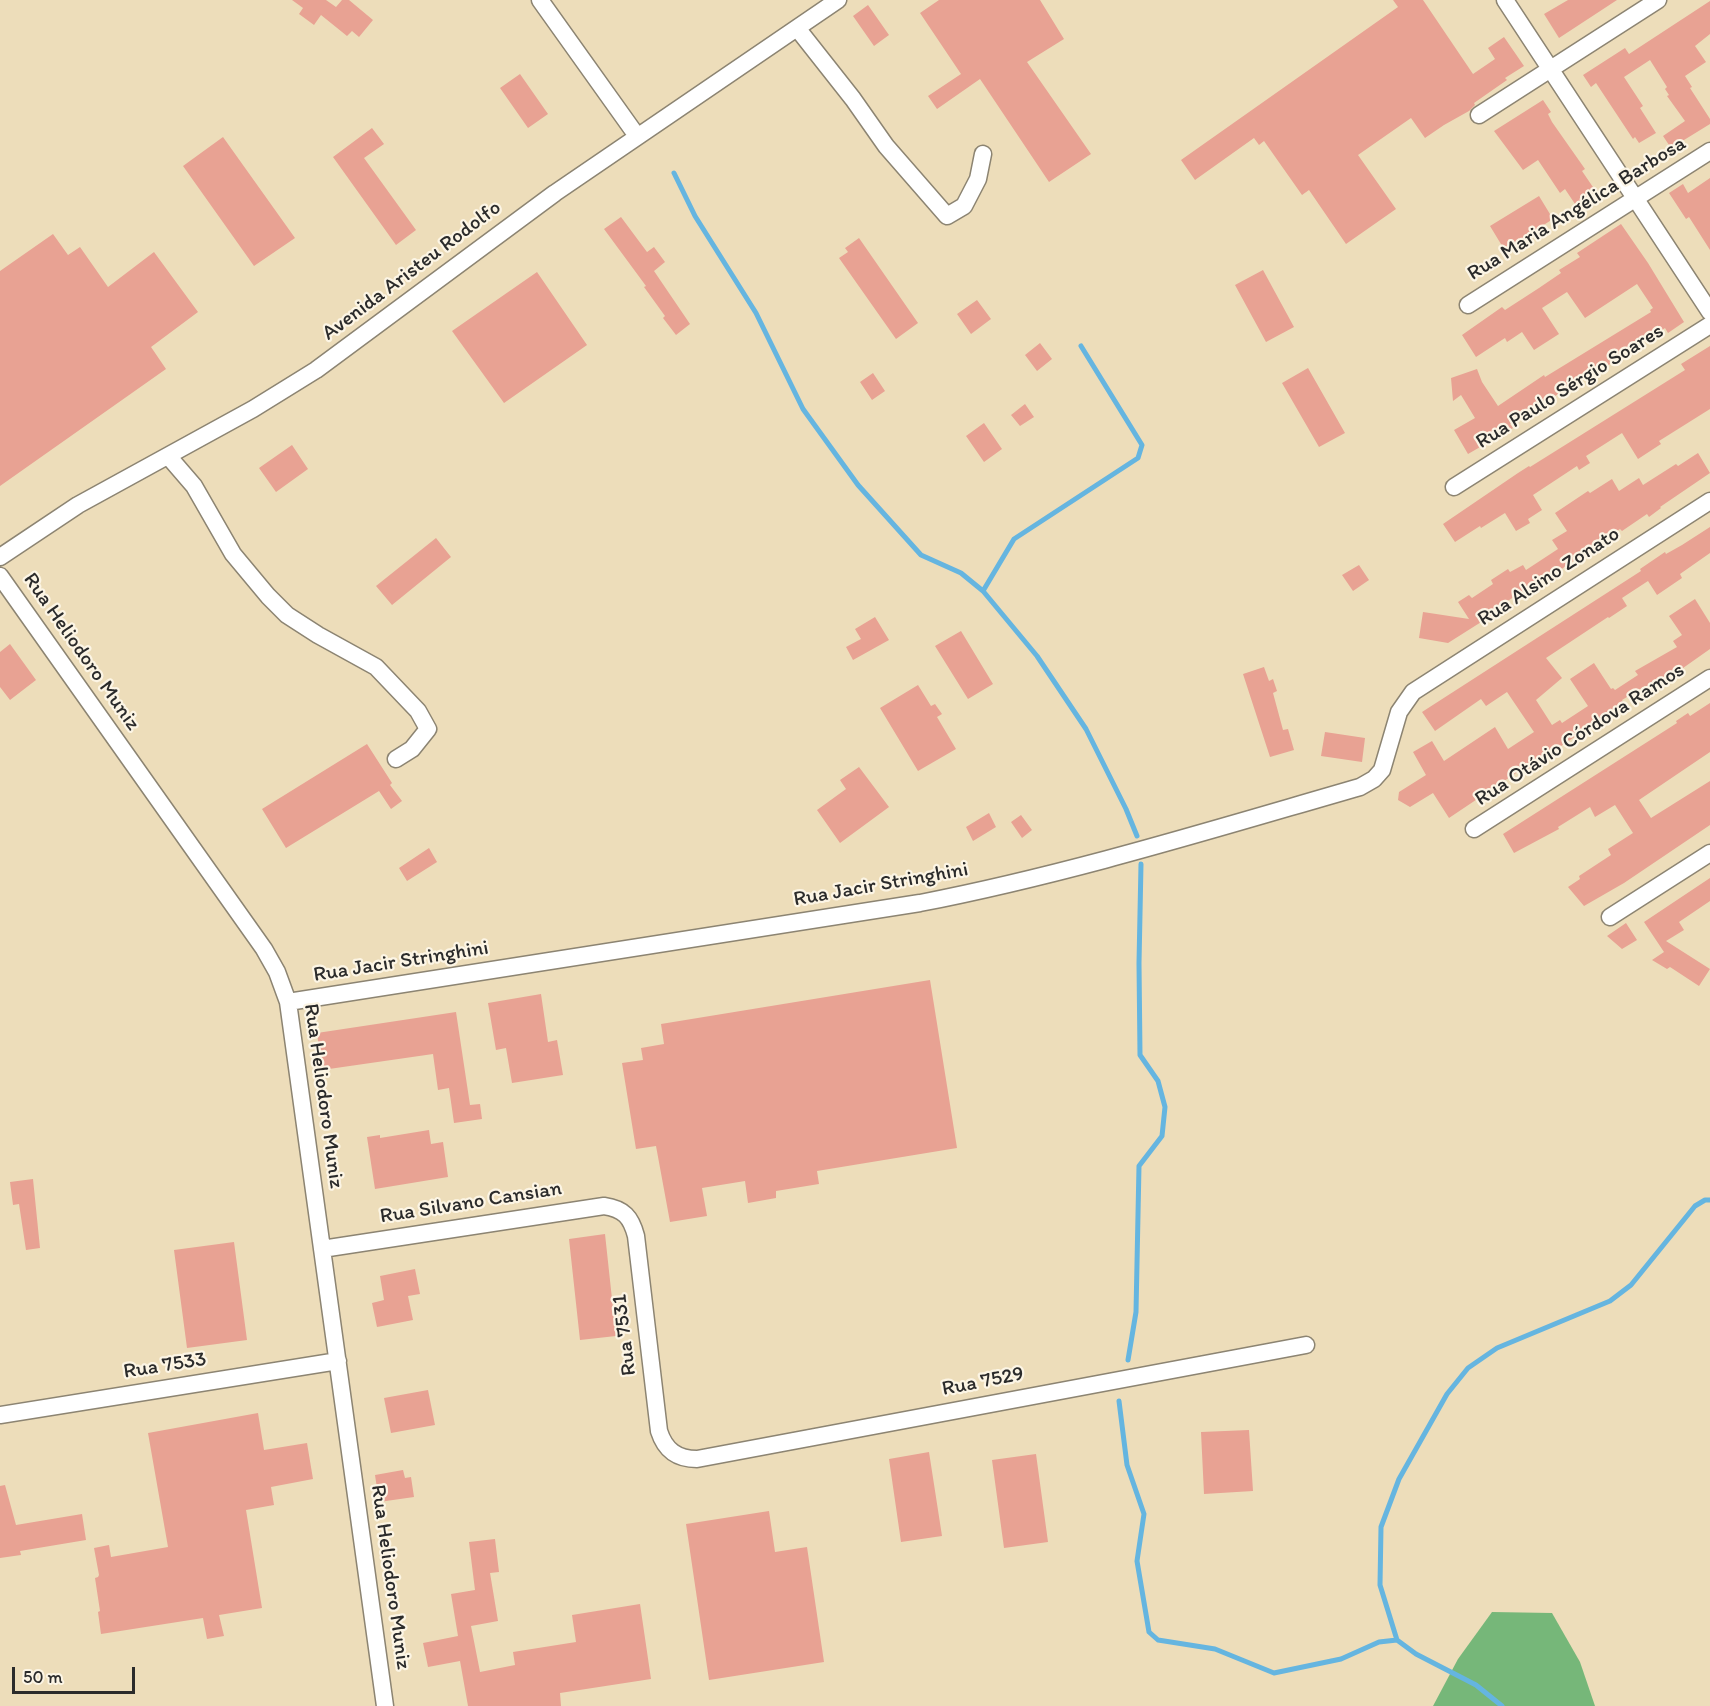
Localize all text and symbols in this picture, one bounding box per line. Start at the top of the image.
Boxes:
street label: Rua Maria Angélica Barbosa [1463,131,1691,287]
street label: Avenida Aristeu Rodolfo [318,196,506,346]
street label: Rua Paulo Sérgio Soares [1471,319,1669,455]
street label: Rua Alsino Zonato [1473,522,1625,632]
street label: Rua Heliodoro Muniz [17,568,145,736]
street label: Rua Otávio Córdova Ramos [1471,658,1689,812]
street label: Rua Jacir Stringhini [792,857,970,913]
street label: Rua Jacir Stringhini [312,936,490,988]
street label: Rua Heliodoro Muniz [298,1002,348,1190]
street label: Rua Silvano Cansian [378,1176,564,1230]
street label: Rua 7531 [607,1293,643,1377]
street label: Rua 7533 [122,1347,208,1385]
street label: Rua 7529 [940,1362,1026,1402]
street label: Rua Heliodoro Muniz [365,1483,415,1671]
scale bar [15,1655,138,1693]
text: 50 m [23,1666,63,1688]

